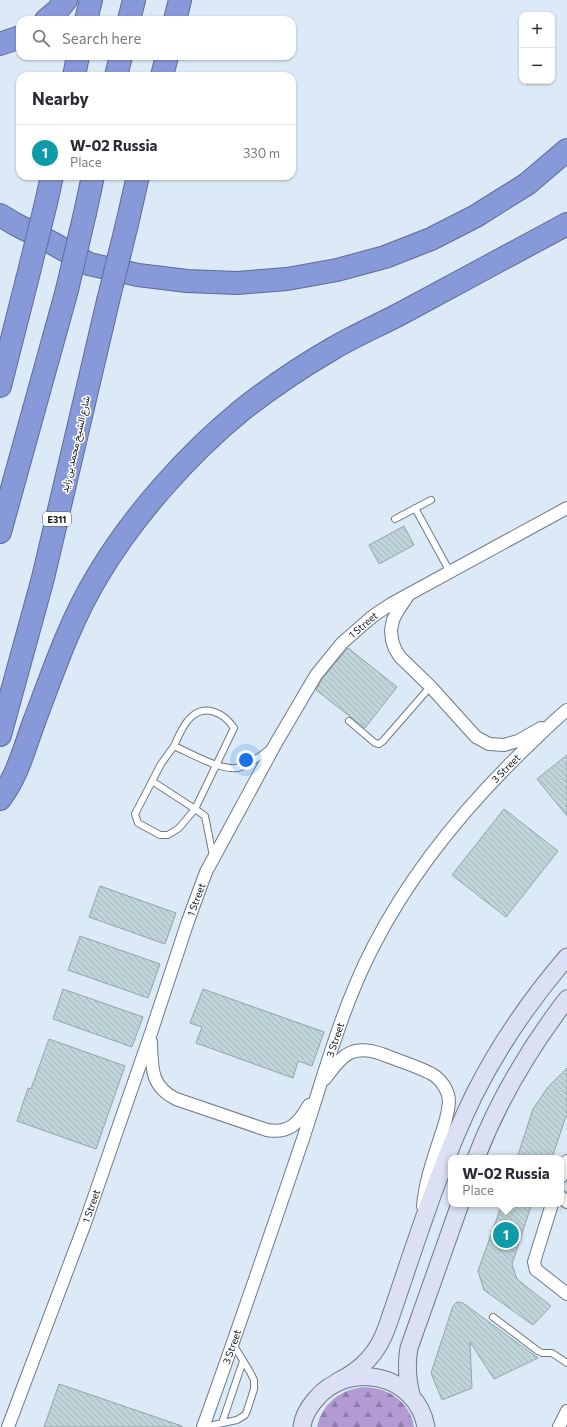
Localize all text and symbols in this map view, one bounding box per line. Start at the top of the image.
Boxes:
map controls [519,12,555,84]
button: + [519,12,555,48]
search box [16,16,296,60]
icon: search [30,27,52,49]
text: Search here [62,29,141,47]
button: − [519,48,555,84]
text: Nearby [32,88,89,109]
text: W-02 Russia [70,136,158,154]
text: 1 [42,145,48,161]
text: 330 m [243,145,280,161]
text: Place [70,154,102,170]
street label: شارع الشيخ محمد بن زايد [58,394,93,494]
road number: E311 [43,512,71,526]
street label: 1 Street [346,609,380,641]
your location [236,750,256,770]
street label: 3 Street [489,751,523,785]
street label: 1 Street [184,881,207,918]
street label: 3 Street [323,1021,346,1059]
popup [448,1155,564,1207]
text: W-02 Russia [462,1164,550,1182]
text: Place [462,1182,494,1198]
street label: 1 Street [80,1188,102,1224]
pin: 1 [493,1220,519,1250]
street label: 3 Street [220,1328,243,1366]

